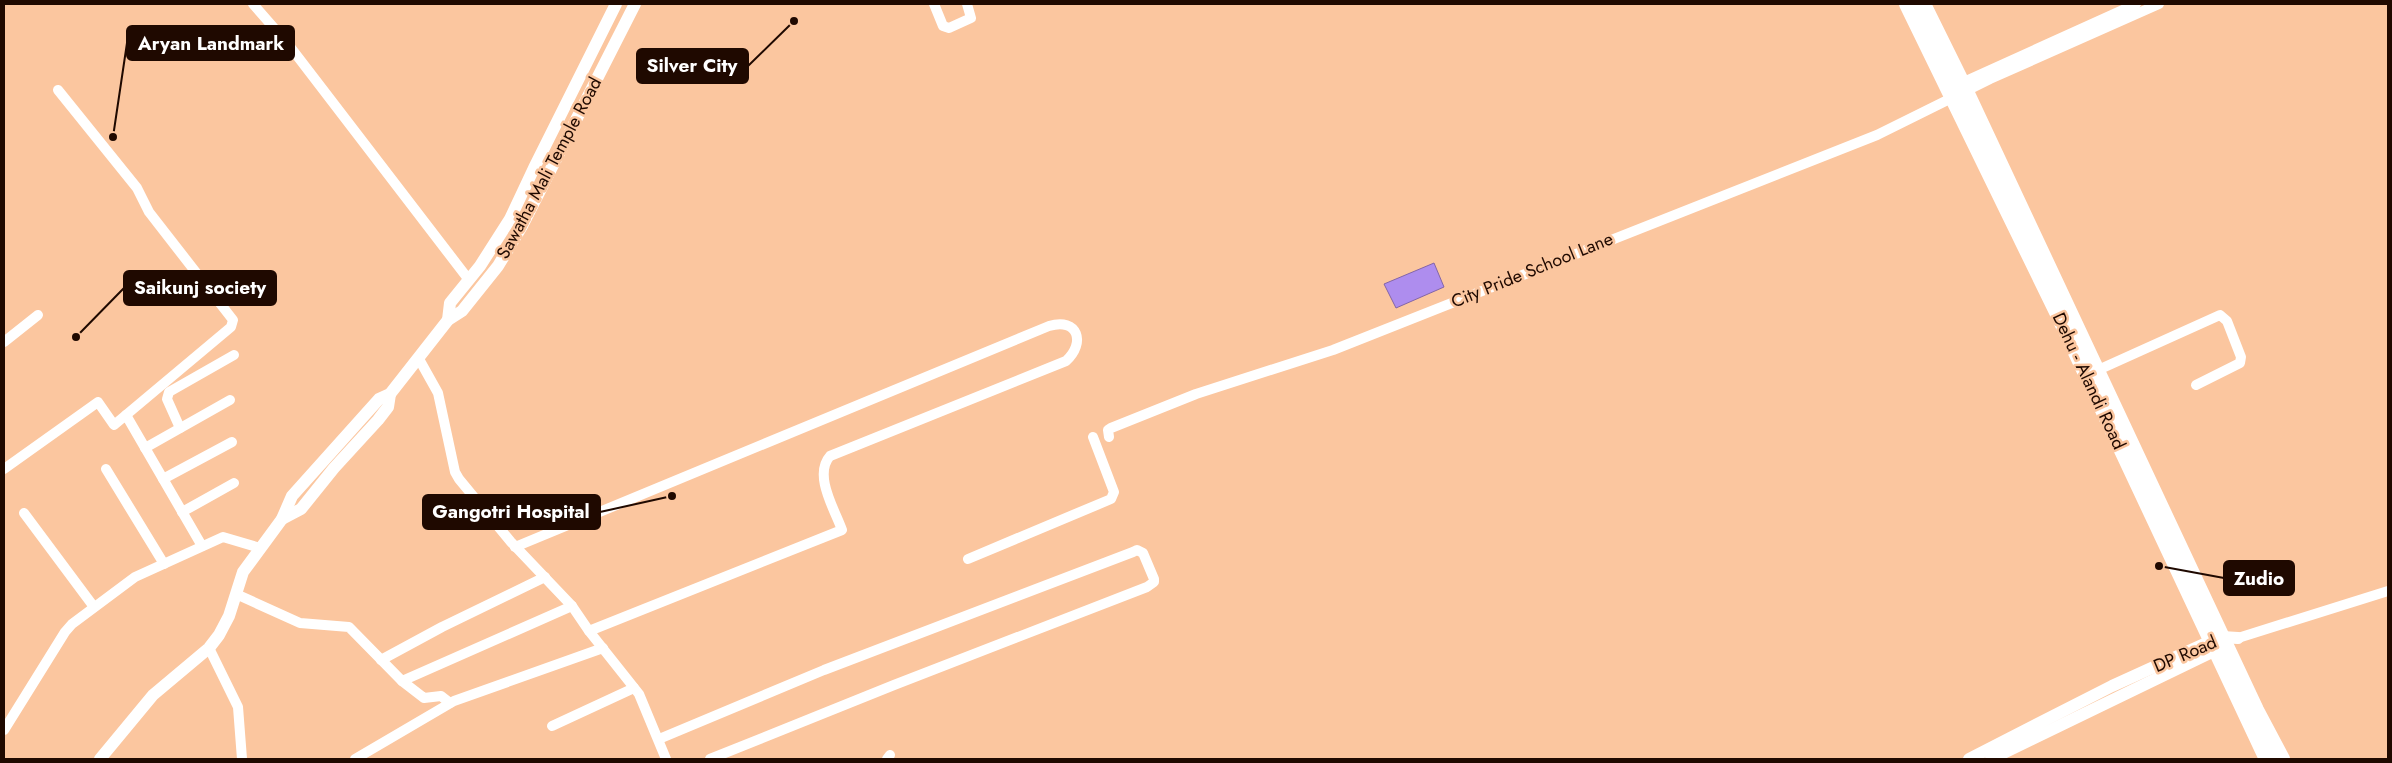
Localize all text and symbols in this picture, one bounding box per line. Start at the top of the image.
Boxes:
callout: Aryan Landmark [127,26,294,60]
text: Aryan Landmark [137,30,284,57]
callout: Silver City [637,49,748,83]
text: Silver City [647,52,739,79]
street label: Sawatha Mali Temple Road [490,73,608,263]
street label: City Pride School Lane [1447,226,1617,314]
callout: Saikunj society [124,271,276,305]
text: Saikunj society [134,274,267,301]
street label: Dehu - Alandi Road [2046,308,2132,454]
callout: Gangotri Hospital [423,495,600,529]
text: Gangotri Hospital [432,498,590,525]
callout: Zudio [2224,561,2294,595]
text: Zudio [2234,565,2284,592]
street label: DP Road [2149,629,2221,679]

